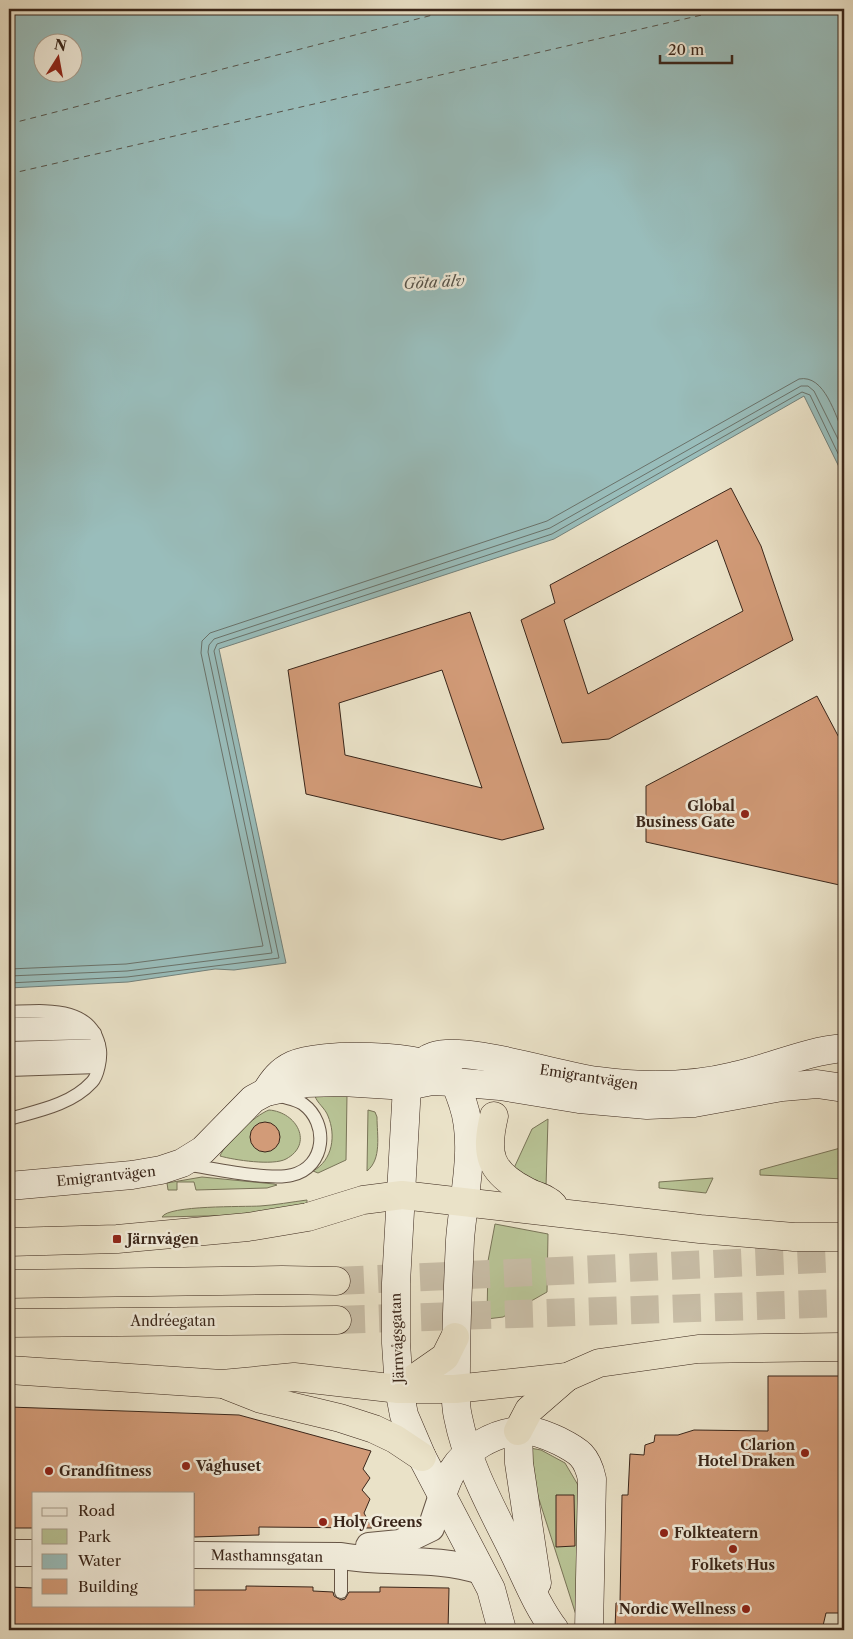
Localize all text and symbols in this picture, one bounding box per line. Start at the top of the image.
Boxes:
north arrow [32,32,82,82]
scale bar [660,32,733,64]
text: N [53,35,68,55]
text: 20 m [668,40,704,59]
water label: Göta älv [403,271,465,293]
place label: Global Business Gate [635,797,735,831]
marker: Global Business Gate [739,808,751,820]
street label: Emigrantvägen [538,1060,640,1094]
street label: Emigrantvägen [55,1162,157,1190]
place label: Järnvågen [124,1230,199,1248]
marker: Järnvågen [111,1233,123,1245]
street label: Järnvågsgatan [386,1292,408,1385]
street label: Andréegatan [130,1312,216,1330]
place label: Clarion Hotel Draken [697,1436,795,1470]
marker: Clarion Hotel Draken [799,1447,811,1459]
place label: Våghuset [195,1457,261,1475]
marker: Våghuset [180,1460,192,1472]
place label: Grandfitness [59,1462,152,1480]
marker: Grandfitness [43,1465,55,1477]
legend [32,1492,195,1606]
text: Road [78,1501,115,1520]
place label: Holy Greens [333,1513,422,1531]
marker: Holy Greens [317,1516,329,1528]
place label: Folkteatern [674,1524,759,1542]
text: Park [78,1527,112,1546]
marker: Folkteatern [658,1527,670,1539]
marker: Folkets Hus [727,1543,739,1555]
street label: Masthamnsgatan [211,1546,323,1566]
text: Water [77,1551,122,1570]
place label: Folkets Hus [691,1556,775,1574]
text: Building [78,1577,138,1596]
place label: Nordic Wellness [619,1600,736,1618]
marker: Nordic Wellness [740,1603,752,1615]

